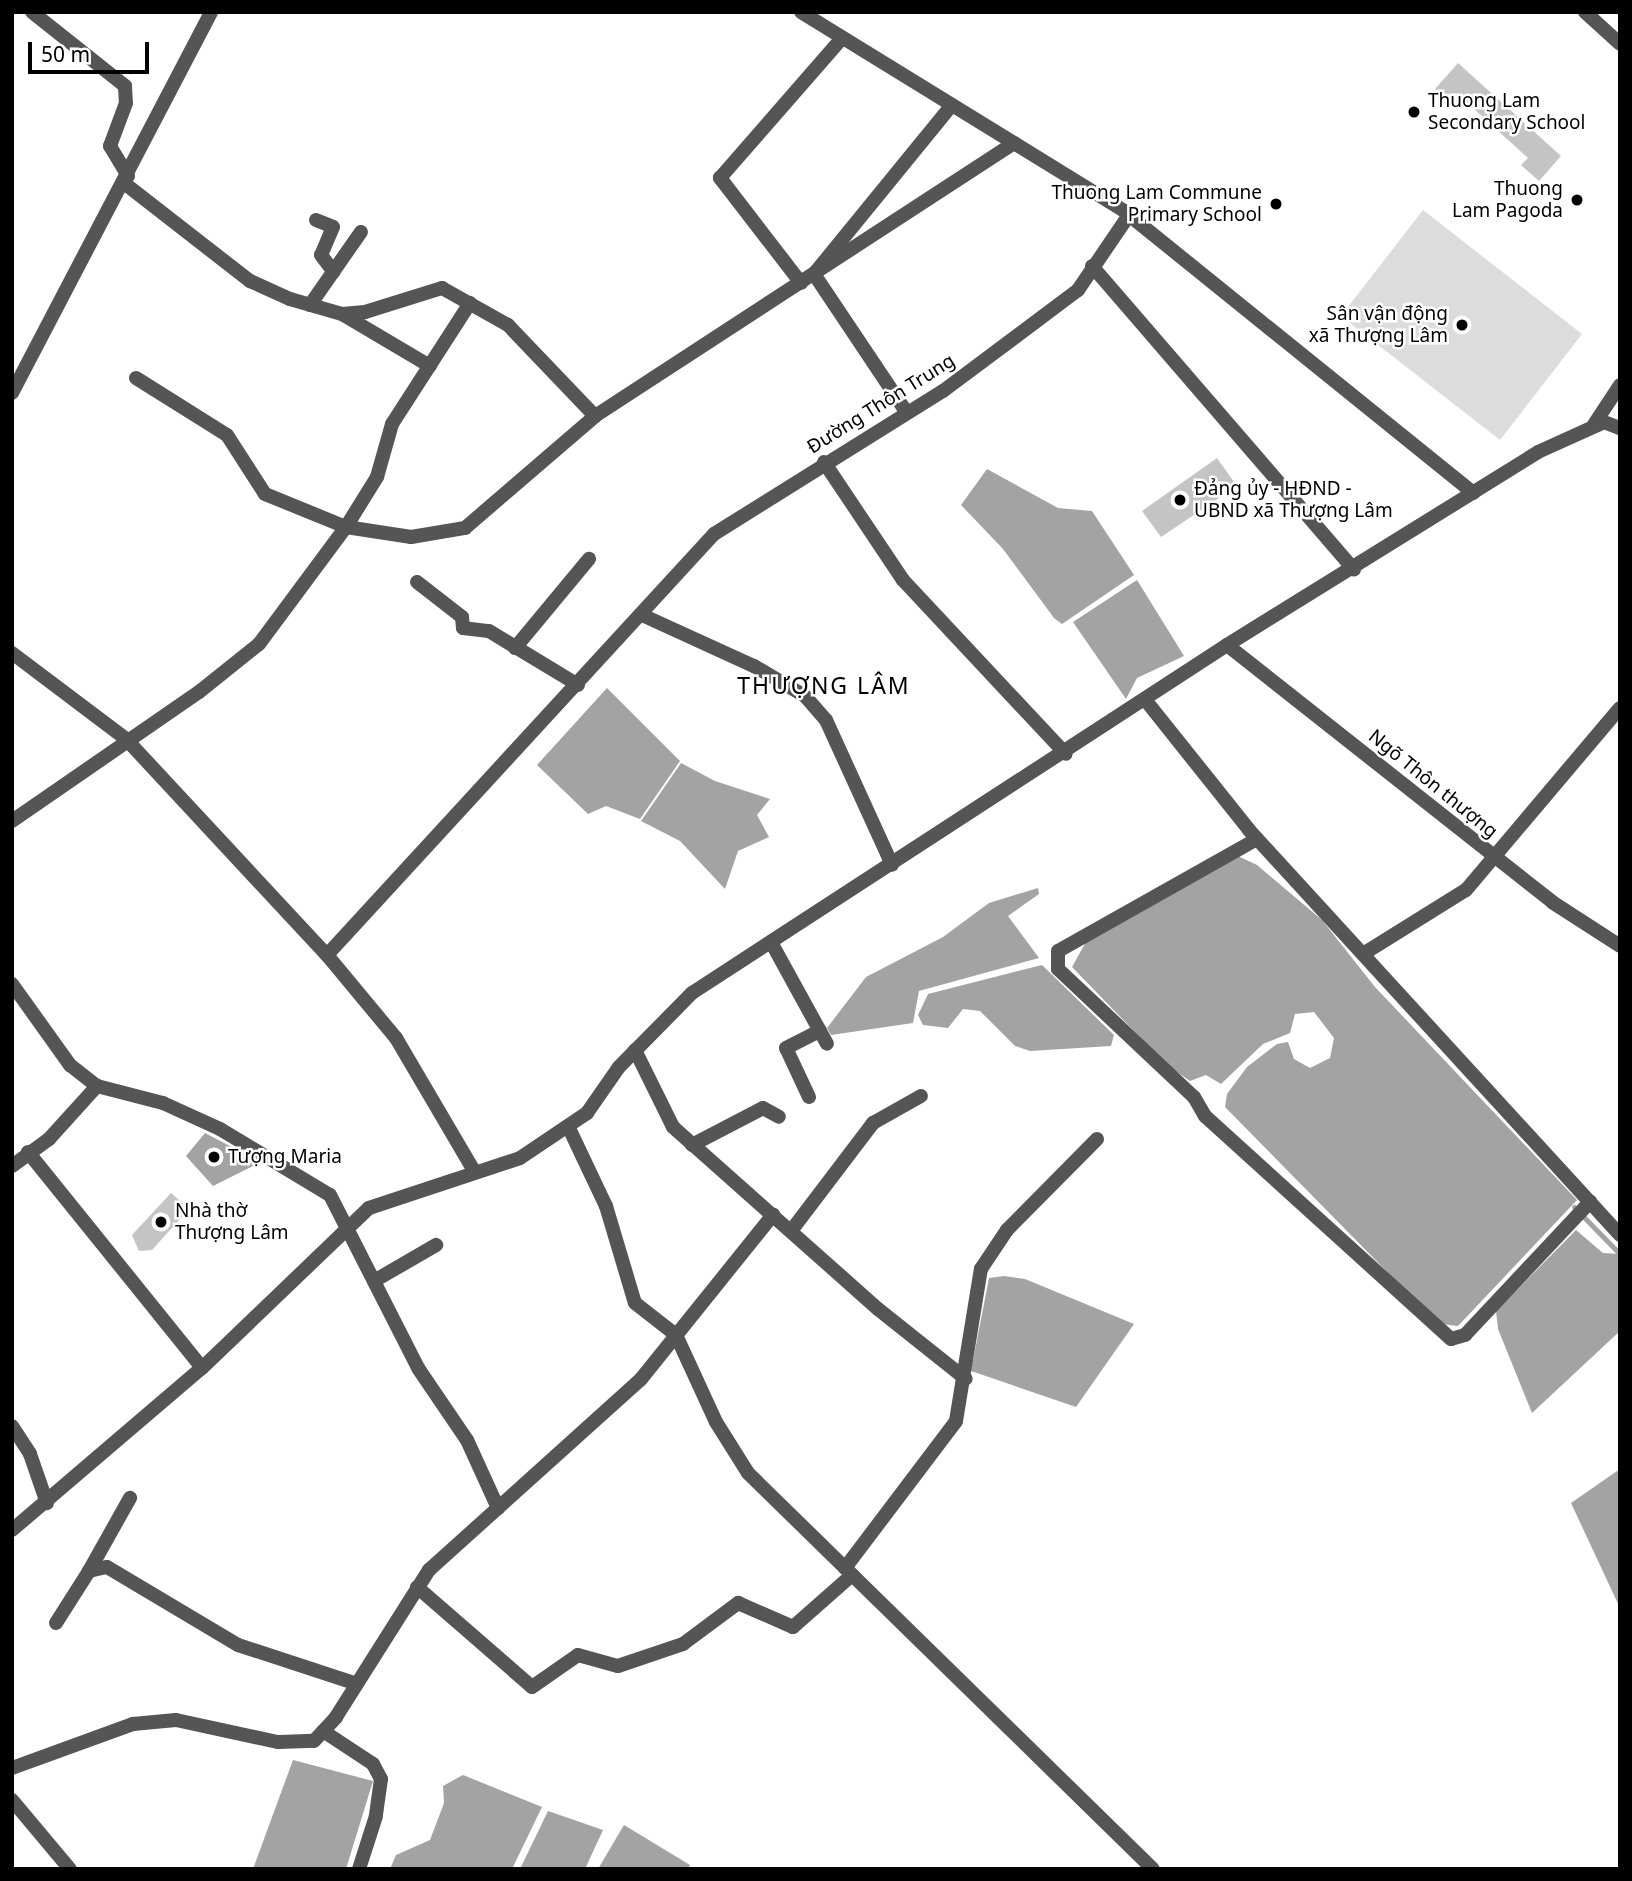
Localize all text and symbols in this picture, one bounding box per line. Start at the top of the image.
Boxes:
scale bar [32,28,152,72]
text: 50 m [41,40,90,68]
place label: Thuong Lam Secondary School [1428,90,1586,134]
marker: Thuong Lam Secondary School [1406,104,1422,120]
place label: Thuong Lam Pagoda [1452,178,1563,222]
place label: Thuong Lam Commune Primary School [1052,182,1262,226]
marker: Thuong Lam Pagoda [1569,192,1585,208]
marker: Thuong Lam Commune Primary School [1268,196,1284,212]
place label: Sân vận động xã Thượng Lâm [1309,303,1448,347]
marker: Sân vận động xã Thượng Lâm [1454,317,1470,333]
street label: Đường Thôn Trung [803,349,959,459]
place label: Đảng ủy - HĐND - UBND xã Thượng Lâm [1194,478,1393,522]
marker: Đảng ủy - HĐND - UBND xã Thượng Lâm [1172,492,1188,508]
district label: THƯỢNG LÂM [739,671,909,699]
street label: Ngõ Thôn thượng [1364,725,1502,843]
place label: Tượng Maria [228,1146,342,1168]
marker: Tượng Maria [206,1149,222,1165]
place label: Nhà thờ Thượng Lâm [175,1200,289,1244]
marker: Nhà thờ Thượng Lâm [153,1214,169,1230]

